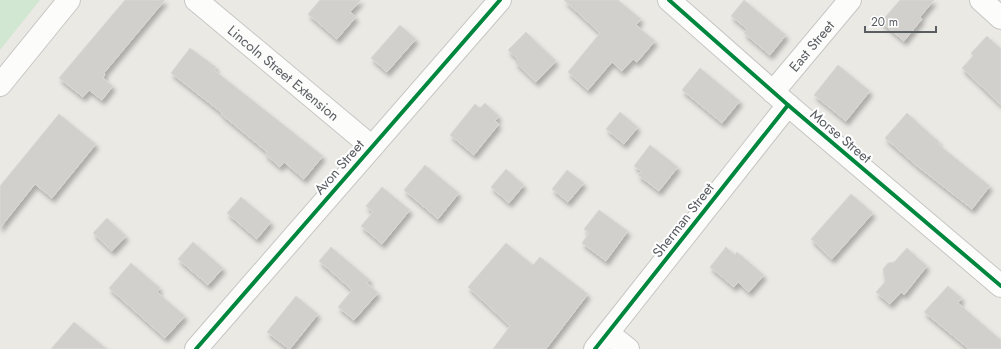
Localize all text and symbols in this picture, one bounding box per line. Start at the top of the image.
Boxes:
scale bar [865,8,936,34]
text: 20 m [871,13,898,31]
street label: East Street [784,16,839,76]
street label: Lincoln Street Extension [223,21,344,126]
street label: Morse Street [806,104,876,168]
street label: Avon Street [309,135,369,199]
street label: Sherman Street [648,178,719,261]

